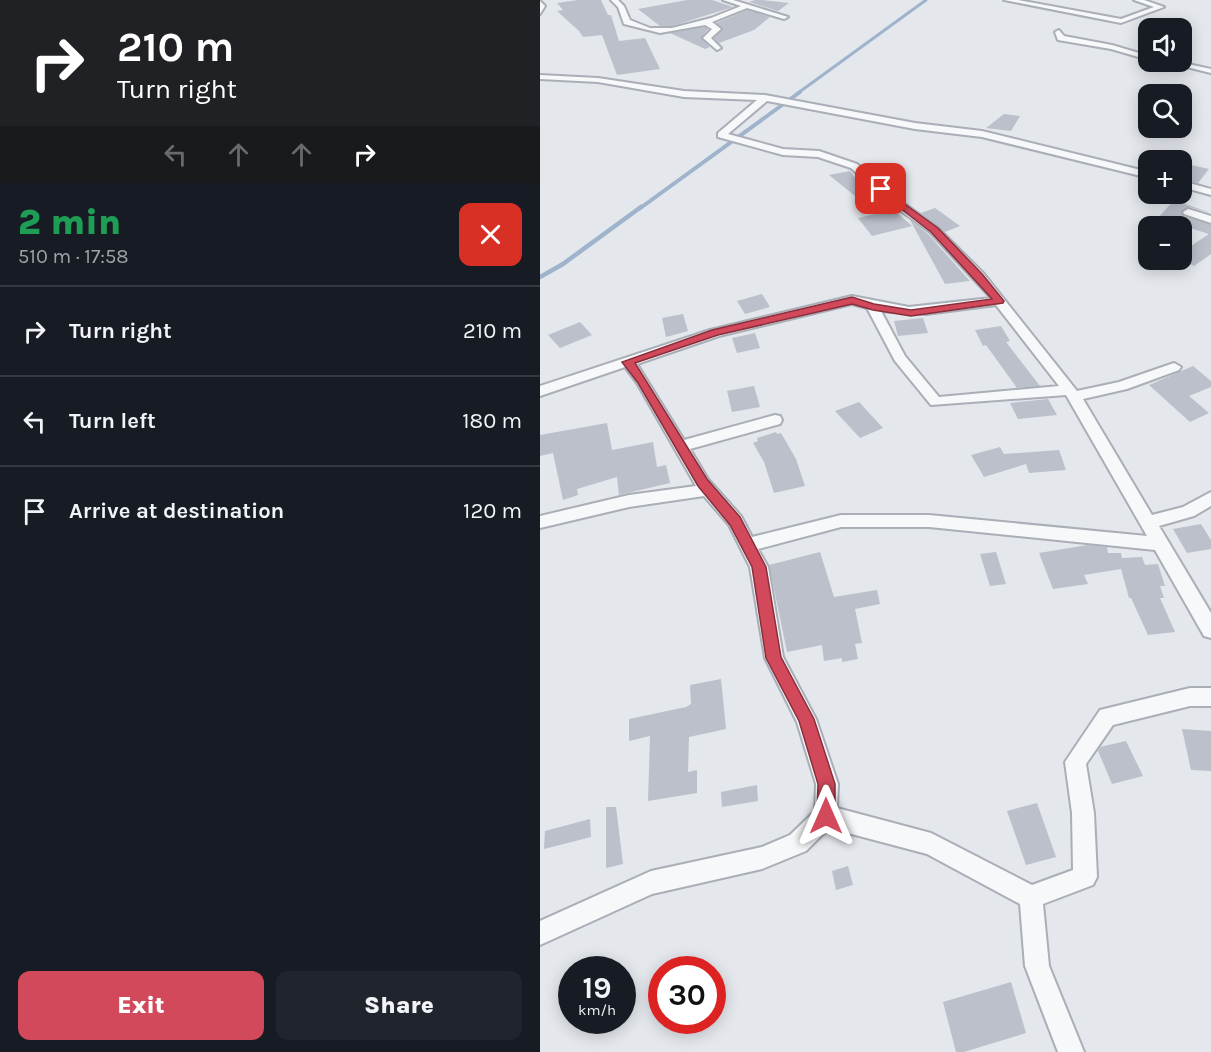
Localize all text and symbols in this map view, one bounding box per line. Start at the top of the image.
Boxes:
map controls [1138,18,1192,270]
button: sound [1138,18,1192,72]
text: 210 m [117,22,234,72]
icon: right [18,24,96,102]
text: Turn right [117,73,237,105]
button: search [1138,84,1192,138]
icon: left [159,138,192,171]
icon: ahead [222,138,255,171]
icon: ahead [285,138,318,171]
icon: right [348,138,381,171]
button: + [1138,150,1192,204]
pin [855,163,906,214]
icon: arrive [864,172,897,205]
text: 2 min [18,201,121,243]
button: close [459,203,522,266]
button: − [1138,216,1192,270]
text: 510 m · 17:58 [18,245,129,268]
icon: right [18,315,51,348]
text: Turn right [69,318,172,344]
text: 210 m [463,318,522,344]
icon: left [18,405,51,438]
text: Turn left [69,408,156,434]
text: 180 m [462,408,522,434]
icon: arrive [18,495,51,528]
text: Arrive at destination [69,498,284,524]
text: 120 m [463,498,522,524]
position arrow [794,784,858,848]
speed limit sign: 30 [648,956,726,1034]
text: 19 [582,970,611,1006]
button: Exit [18,971,264,1040]
button: Share [276,971,522,1040]
text: km/h [578,1001,616,1019]

